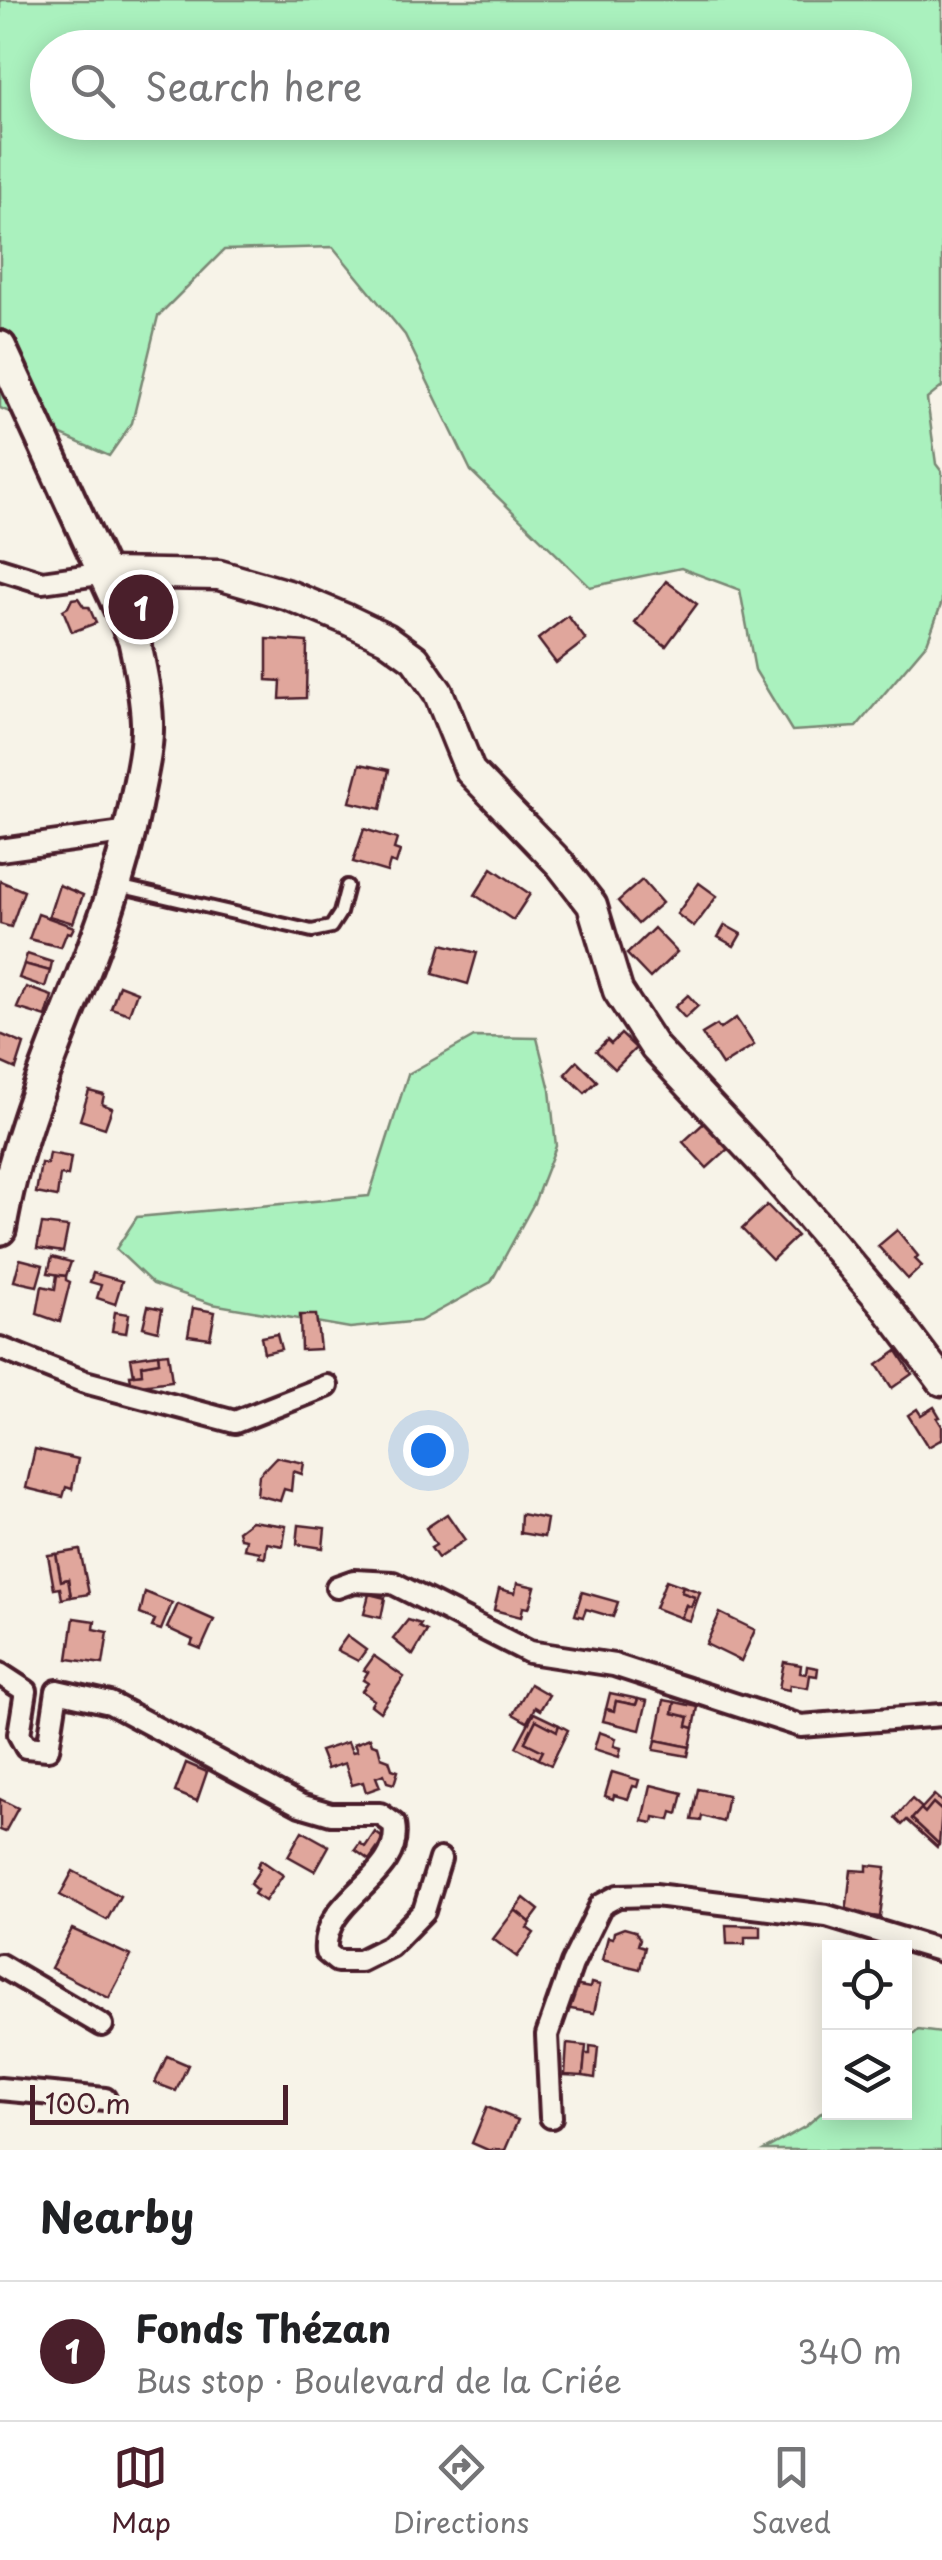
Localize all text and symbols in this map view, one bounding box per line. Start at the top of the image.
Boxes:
search box [30,30,912,140]
text: Search here [145,57,362,114]
icon: search [65,58,120,113]
pin: 1 [108,570,174,644]
your location [403,1425,454,1476]
map controls [822,1940,912,2120]
button: locate [822,1940,912,2030]
button: layers [822,2030,912,2120]
scale bar [30,2080,288,2124]
text: 100 m [45,2081,131,2124]
text: Nearby [40,2184,194,2247]
text: Fonds Thézan [135,2299,391,2356]
text: 1 [65,2327,80,2375]
text: 340 m [797,2327,902,2375]
text: Bus stop · Boulevard de la Criée [135,2356,622,2404]
tab: Map [111,2440,171,2543]
tab: Directions [393,2440,529,2543]
tab: Saved [751,2440,831,2543]

